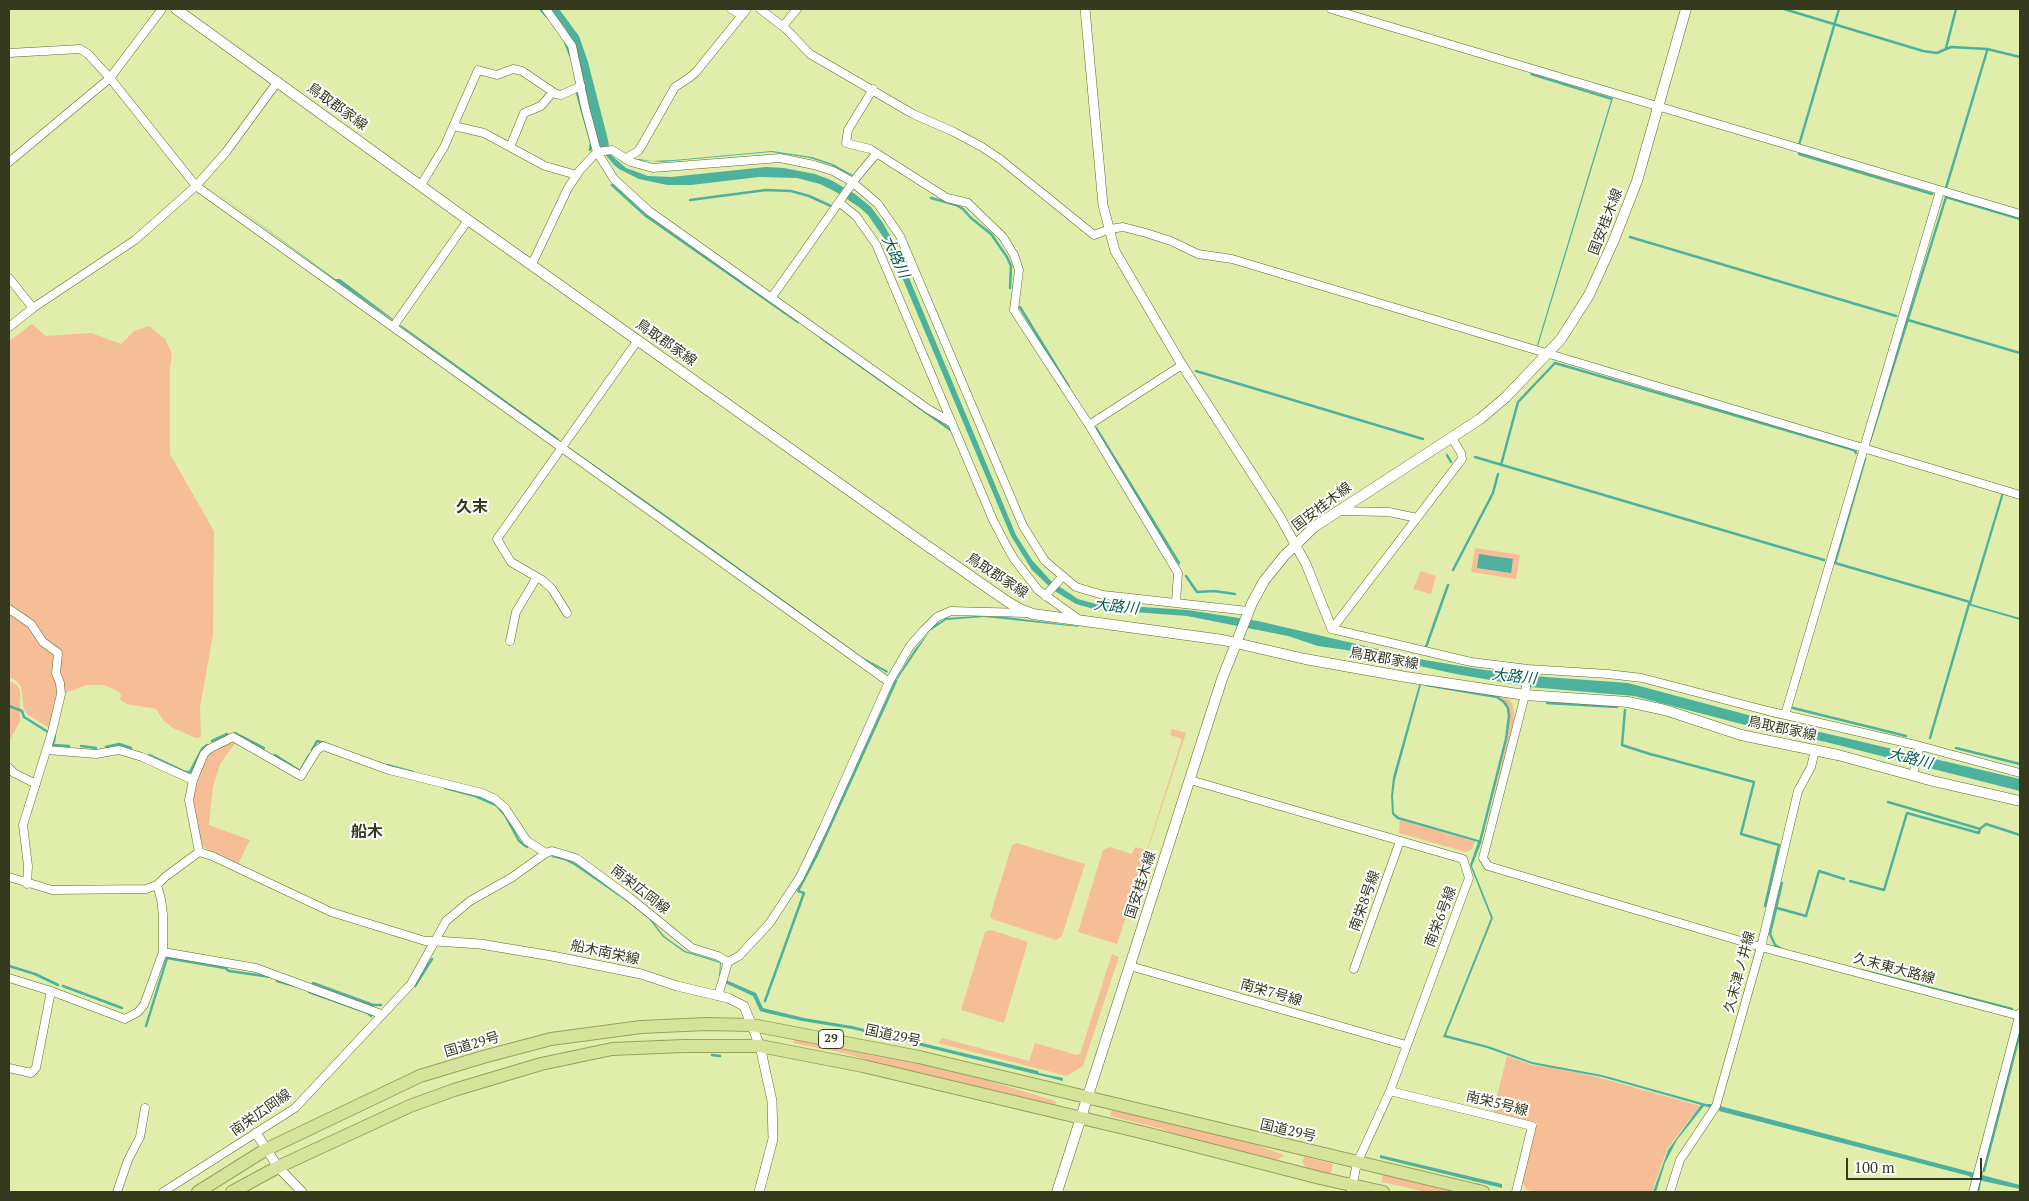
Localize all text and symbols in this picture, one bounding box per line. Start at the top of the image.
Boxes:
street label: 鳥取郡家線 [304,80,370,134]
street label: 国安桂木線 [1586,186,1626,258]
water label: 大路川 [877,233,913,281]
street label: 鳥取郡家線 [633,316,699,370]
street label: 国安桂木線 [1289,479,1355,535]
district label: 久末 [456,497,488,517]
street label: 鳥取郡家線 [963,550,1031,602]
water label: 大路川 [1093,596,1139,618]
street label: 鳥取郡家線 [1348,645,1420,673]
water label: 大路川 [1491,666,1537,688]
street label: 鳥取郡家線 [1746,714,1818,744]
water label: 大路川 [1886,745,1934,773]
district label: 船木 [351,822,383,842]
street label: 国安桂木線 [1122,849,1160,921]
street label: 南栄広岡線 [607,862,673,918]
street label: 南栄8号線 [1346,868,1384,934]
street label: 南栄6号線 [1422,884,1460,950]
street label: 久末津ノ井線 [1721,929,1759,1015]
street label: 船木南栄線 [569,938,641,968]
street label: 久末東大路線 [1851,950,1937,988]
street label: 南栄7号線 [1238,976,1304,1010]
street label: 国道29号 [863,1022,923,1050]
street label: 国道29号 [442,1029,502,1061]
road number: 29 [818,1030,844,1048]
street label: 南栄広岡線 [228,1086,294,1140]
street label: 南栄5号線 [1464,1088,1530,1120]
street label: 国道29号 [1258,1116,1318,1146]
scale bar [1849,1148,1985,1180]
text: 100 m [1854,1157,1895,1177]

